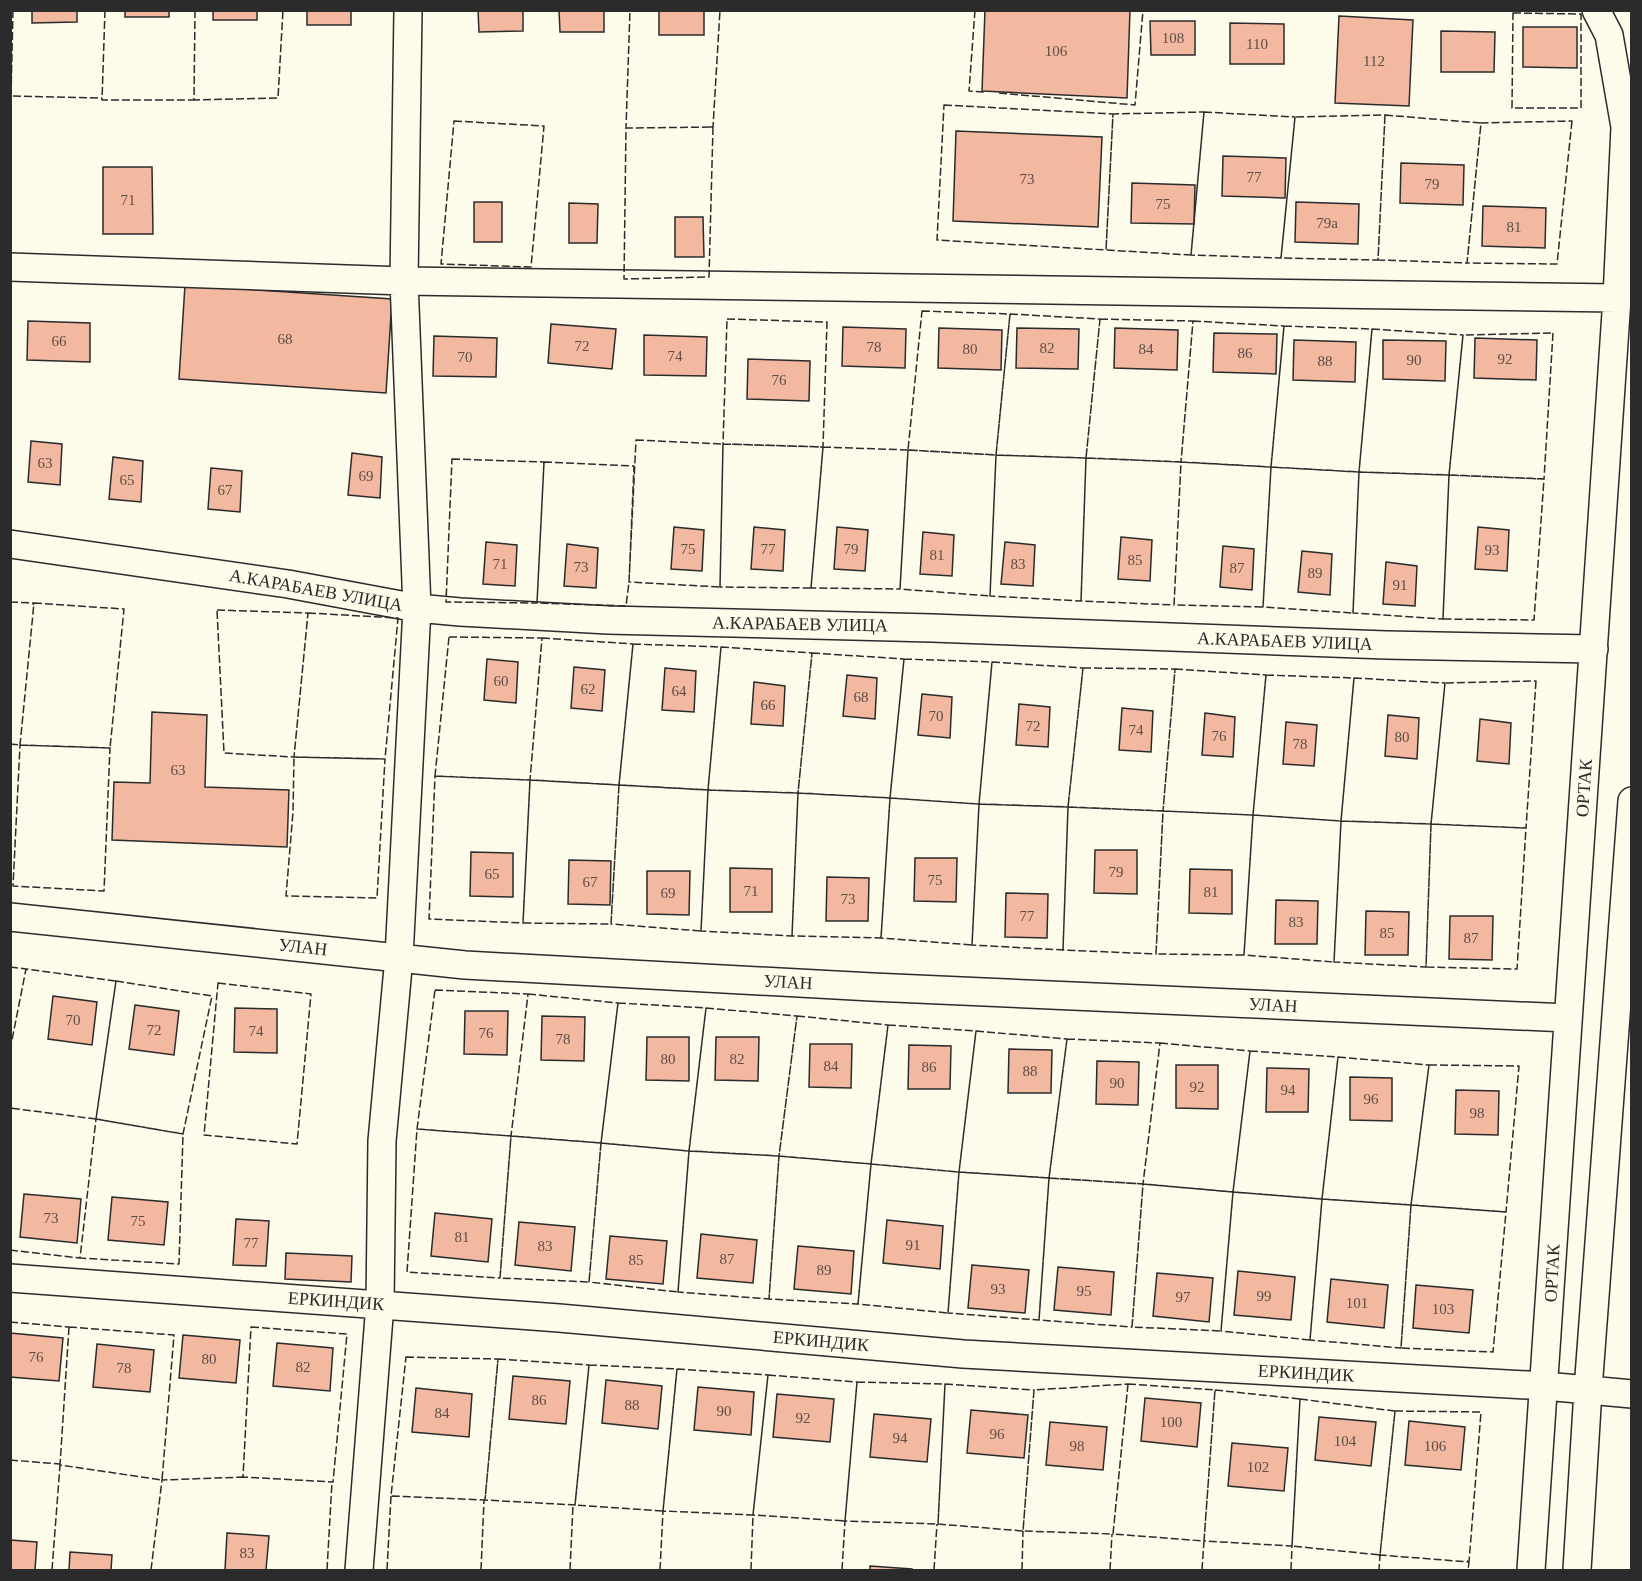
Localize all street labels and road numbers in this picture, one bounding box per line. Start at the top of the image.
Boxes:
street label: А.КАРАБАЕВ УЛИЦА [228,565,404,615]
street label: А.КАРАБАЕВ УЛИЦА [712,612,888,636]
street label: А.КАРАБАЕВ УЛИЦА [1197,628,1373,654]
street label: ОРТАК [1572,757,1596,818]
street label: УЛАН [278,934,328,960]
street label: УЛАН [763,971,813,993]
street label: УЛАН [1248,994,1298,1016]
street label: ОРТАК [1540,1242,1564,1303]
street label: ЕРКИНДИК [287,1288,386,1314]
street label: ЕРКИНДИК [772,1327,871,1355]
street label: ЕРКИНДИК [1257,1360,1356,1386]

